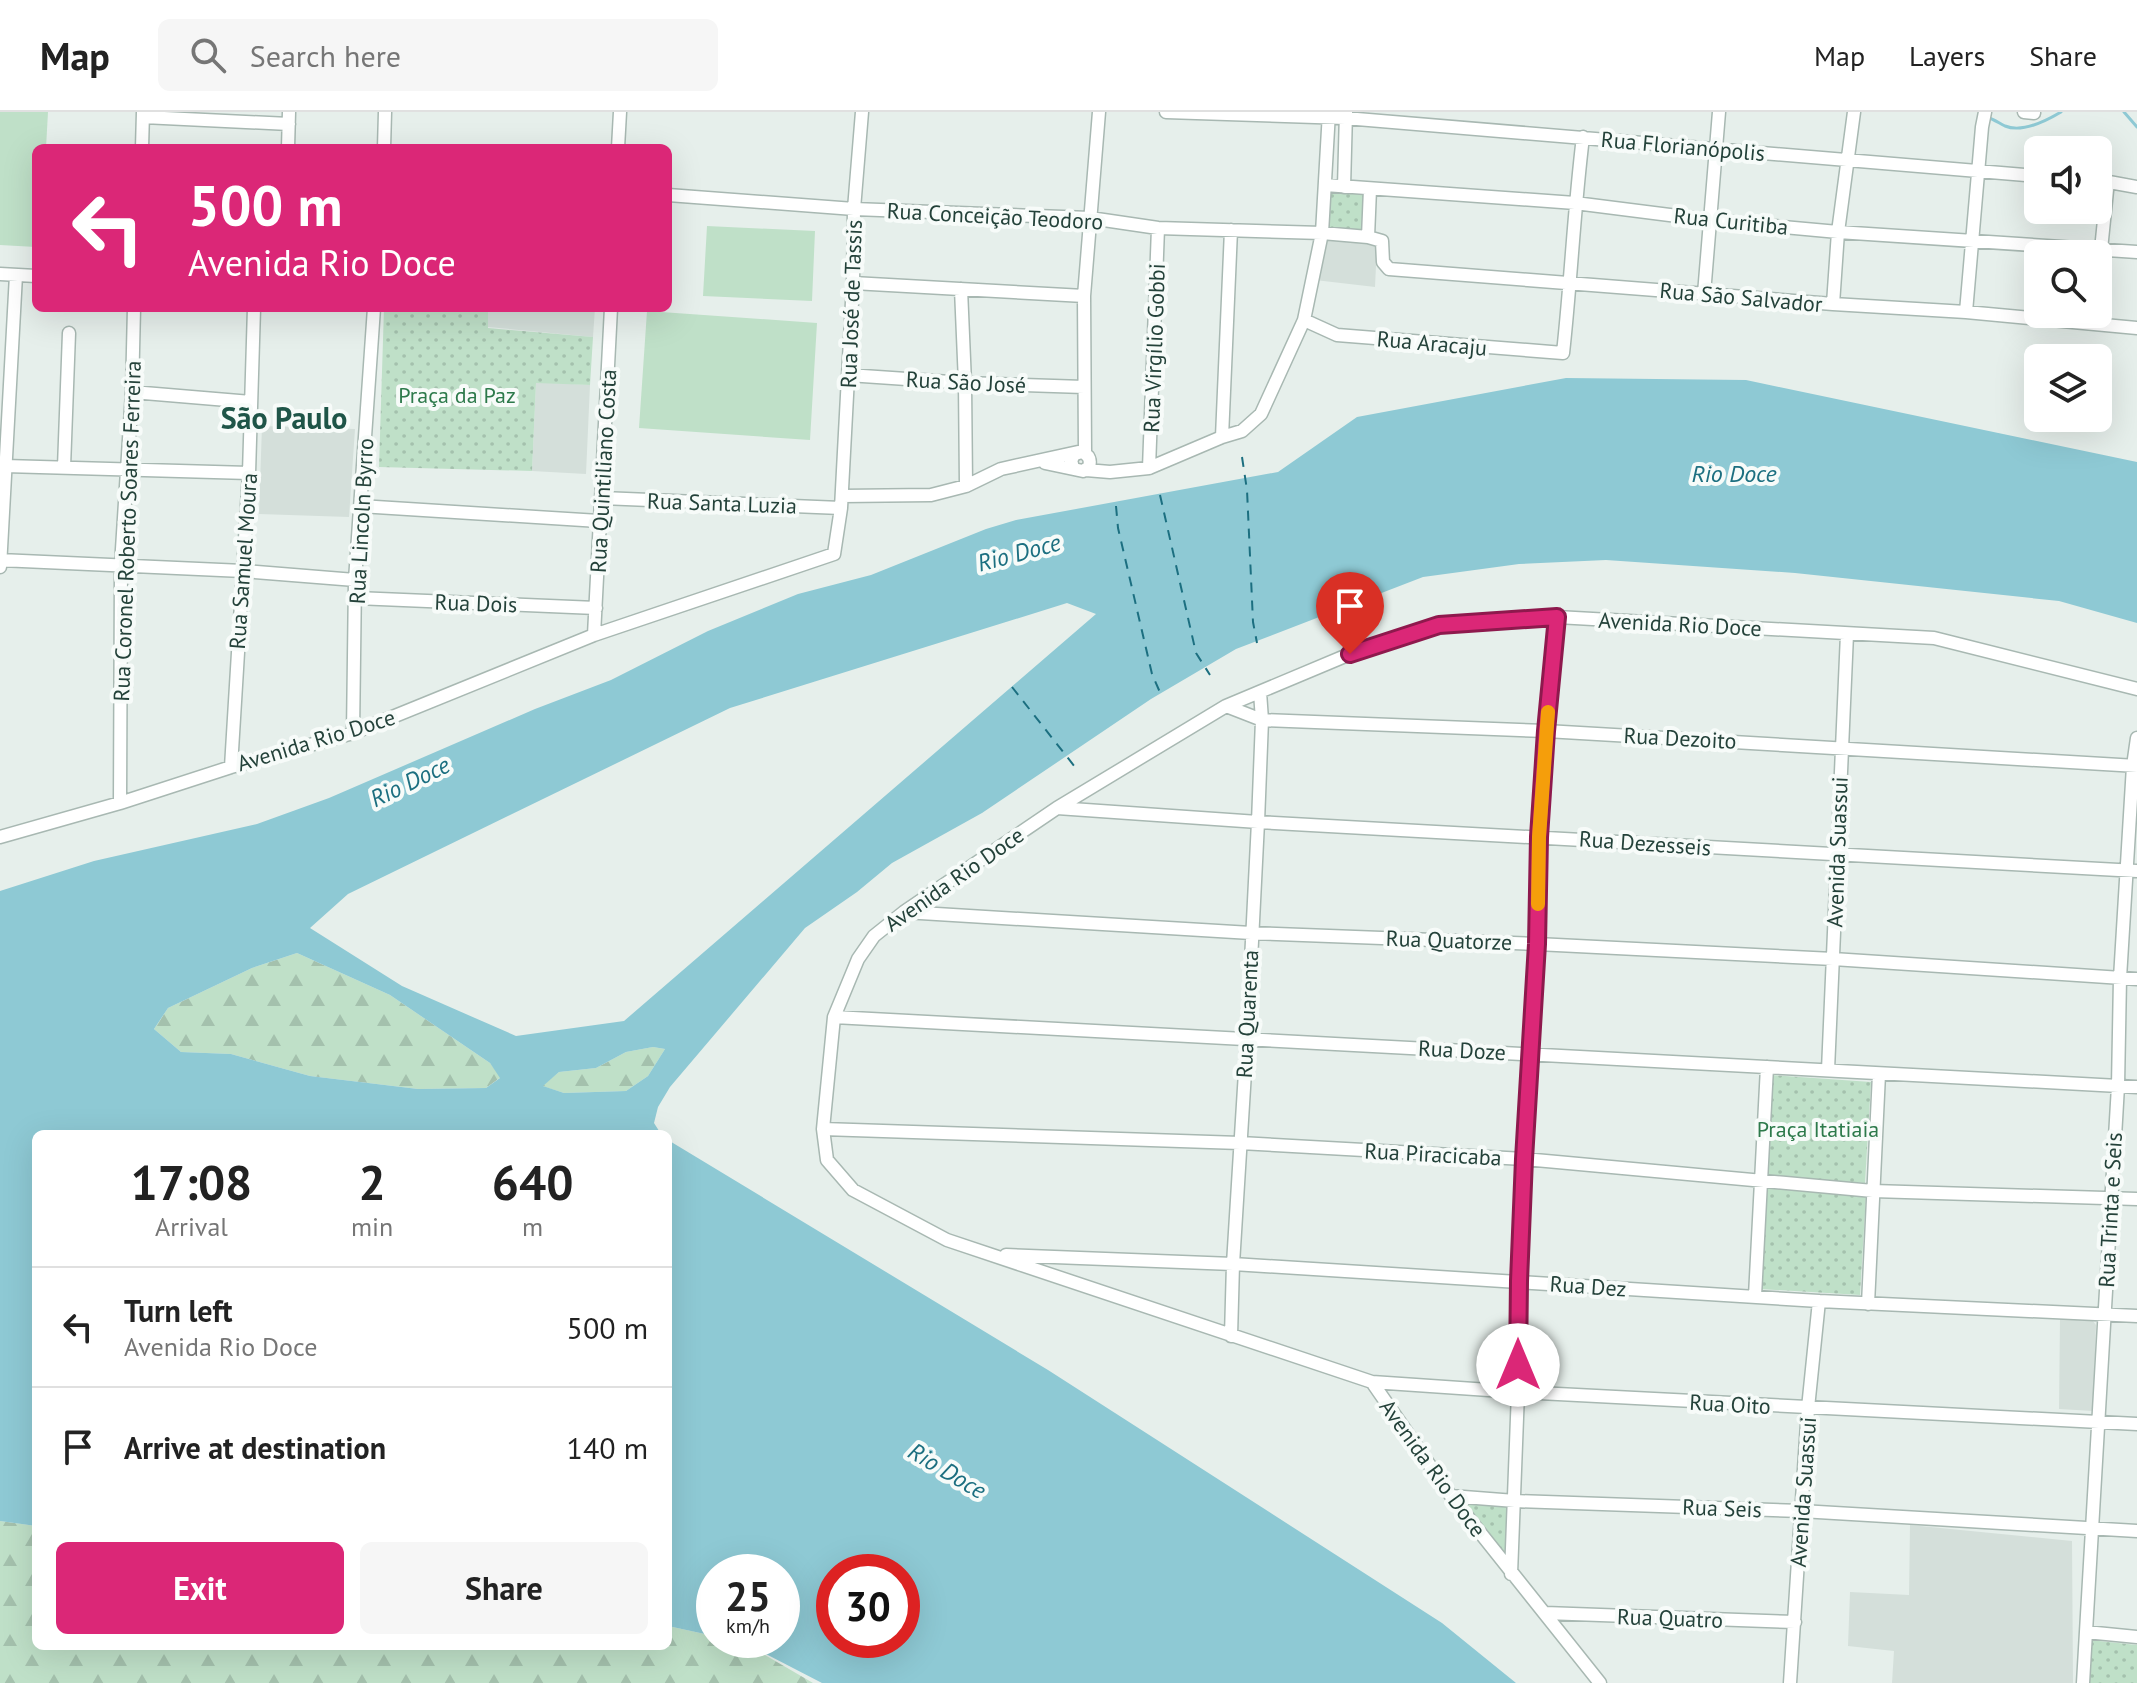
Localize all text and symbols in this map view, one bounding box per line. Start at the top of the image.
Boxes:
search box [158,19,718,91]
text: Map [40,31,110,80]
icon: search [186,33,230,77]
text: Search here [250,36,401,75]
text: Map [1814,37,1865,74]
text: Layers [1909,37,1985,74]
text: Share [2029,37,2097,74]
street label: Rua Florianópolis [1600,125,1766,167]
map controls [2024,136,2112,432]
button: sound [2024,136,2112,224]
text: 500 m [188,169,343,241]
icon: left [56,176,160,280]
street label: Rua Conceição Teodoro [886,196,1104,236]
street label: Rua Curitiba [1672,201,1790,241]
street label: Rua José de Tassis [834,219,868,389]
text: Avenida Rio Doce [188,239,456,286]
button: search [2024,240,2112,328]
street label: Rua Virgílio Gobbi [1137,263,1171,433]
street label: Rua São Salvador [1658,276,1824,318]
street label: Rua Aracaju [1376,324,1488,362]
button: layers [2024,344,2112,432]
street label: Rua Coronel Roberto Soares Ferreira [107,360,147,702]
street label: Rua São José [905,365,1027,399]
street label: Rua Quintiliano Costa [584,368,622,574]
park label: Praça da Paz [398,381,516,409]
district label: São Paulo [221,398,347,437]
street label: Rua Lincoln Byrro [343,437,379,605]
water label: Rio Doce [1691,458,1777,489]
street label: Rua Samuel Moura [223,472,263,650]
street label: Rua Santa Luzia [647,486,797,520]
water label: Rio Doce [974,527,1064,579]
pin [1316,572,1384,654]
icon: arrive [1328,584,1372,628]
street label: Rua Dois [434,588,518,618]
street label: Avenida Rio Doce [1598,606,1762,642]
street label: Avenida Rio Doce [234,703,398,777]
street label: Rua Dezoito [1623,721,1737,755]
water label: Rio Doce [365,749,455,814]
street label: Avenida Suassui [1820,776,1854,928]
street label: Avenida Rio Doce [879,821,1029,937]
street label: Rua Dezesseis [1578,824,1712,862]
street label: Rua Quatorze [1385,924,1513,956]
street label: Rua Quarenta [1230,949,1264,1079]
street label: Rua Doze [1417,1034,1507,1066]
park label: Praça Itatiaia [1757,1115,1879,1143]
street label: Rua Trinta e Seis [2092,1132,2128,1288]
street label: Rua Piracicaba [1364,1136,1502,1172]
text: 17:08 [131,1151,252,1213]
text: 2 [358,1151,386,1213]
text: 640 [492,1151,573,1213]
text: Arrival [155,1210,228,1243]
text: min [351,1210,393,1243]
text: m [522,1210,543,1243]
street label: Rua Dez [1549,1269,1627,1303]
text: Turn left [124,1291,232,1330]
icon: left [56,1305,100,1349]
text: 500 m [567,1308,648,1347]
position arrow [1476,1323,1560,1407]
text: Avenida Rio Doce [124,1330,317,1363]
street label: Rua Oito [1689,1388,1771,1420]
street label: Avenida Rio Doce [1374,1394,1492,1542]
street label: Avenida Suassui [1784,1416,1822,1568]
icon: arrive [56,1425,100,1469]
text: Arrive at destination [124,1428,386,1467]
text: 140 m [567,1428,648,1467]
water label: Rio Doce [903,1435,992,1506]
street label: Rua Seis [1682,1493,1762,1523]
button: Exit [56,1542,344,1634]
button: Share [360,1542,648,1634]
speed limit sign: 30 [816,1554,920,1658]
text: 25 [725,1570,771,1622]
street label: Rua Quatro [1617,1602,1723,1634]
text: km/h [726,1613,770,1639]

